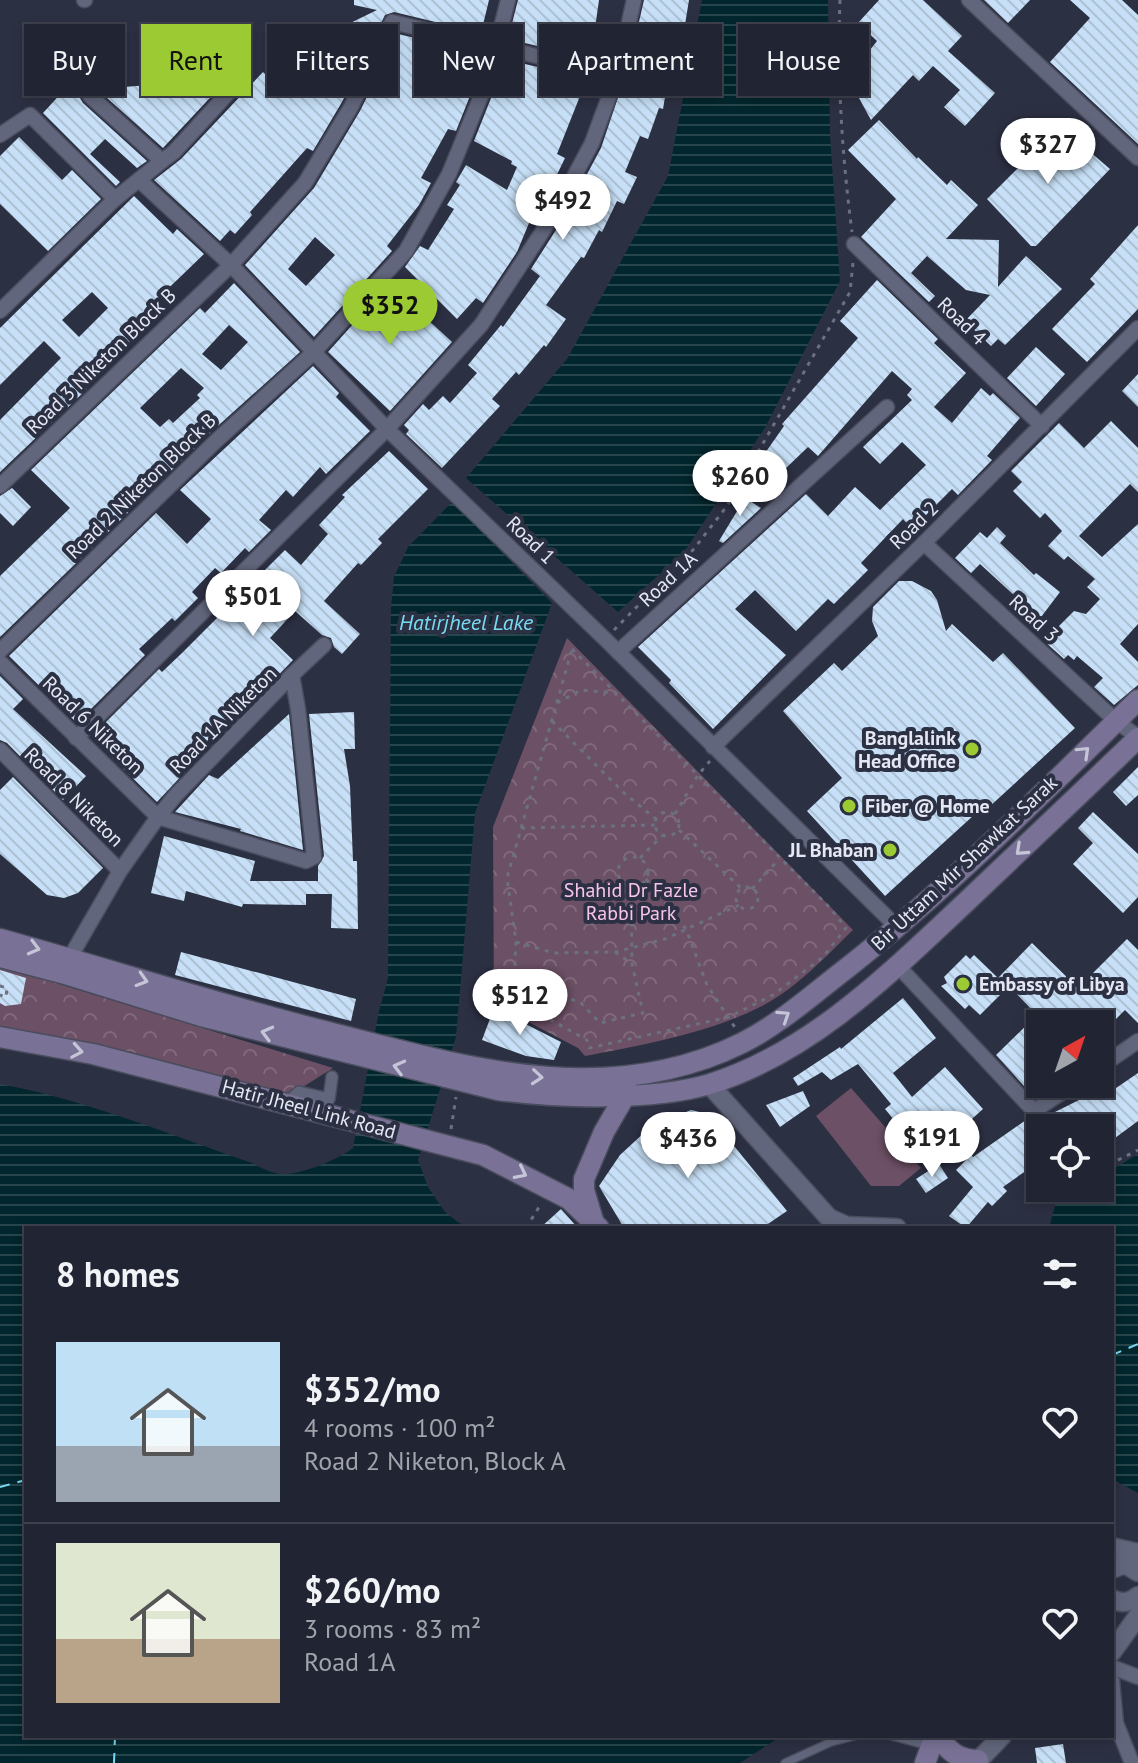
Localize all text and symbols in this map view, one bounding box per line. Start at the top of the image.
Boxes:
chip: Buy [24,24,125,96]
chip: Rent [141,24,251,96]
chip: Filters [267,24,398,96]
chip: New [414,24,523,96]
chip: Apartment [539,24,722,96]
chip: House [738,24,869,96]
pin: $327 [1001,118,1095,186]
text: $327 [1019,127,1077,160]
pin: $492 [516,174,610,242]
text: $492 [534,183,592,216]
pin: $352 [343,279,437,347]
street label: Road 3 Niketon Block B [20,283,182,439]
text: $352 [361,288,419,321]
street label: Road 4 [932,291,992,351]
street label: Road 2 Niketon Block B [60,408,222,564]
pin: $260 [693,450,787,518]
text: $260 [711,459,769,492]
street label: Road 2 [884,495,944,555]
street label: Road 1 [501,510,561,570]
street label: Road 1A [633,545,703,612]
pin: $501 [206,570,300,638]
text: $501 [224,579,282,612]
street label: Road 3 [1004,589,1064,647]
water label: Hatirjheel Lake [399,608,534,636]
street label: Road 1A Niketon [164,661,282,779]
street label: Road 6 Niketon [37,670,149,780]
place label: Banglalink Head Office [858,725,956,774]
marker: Banglalink Head Office [963,740,981,758]
street label: Road 8 Niketon [19,742,129,852]
one-way arrow [1075,747,1089,761]
street label: Bir Uttam Mir Shawkat Sarak [865,770,1063,956]
place label: Fiber @ Home [865,793,990,819]
marker: Fiber @ Home [840,797,858,815]
place label: JL Bhaban [788,837,874,863]
marker: JL Bhaban [881,841,899,859]
one-way arrow [1016,841,1030,856]
park label: Shahid Dr Fazle Rabbi Park [564,877,698,926]
one-way arrow [26,939,40,955]
pin: $512 [473,969,567,1037]
one-way arrow [134,971,148,987]
place label: Embassy of Libya [979,971,1125,997]
marker: Embassy of Libya [954,975,972,993]
text: $512 [491,978,549,1011]
north arrow [1026,1010,1114,1098]
map controls [1026,1010,1114,1202]
one-way arrow [775,1011,790,1026]
one-way arrow [260,1026,274,1042]
one-way arrow [70,1042,84,1059]
one-way arrow [393,1059,407,1076]
one-way arrow [531,1068,544,1085]
street label: Hatir Jheel Link Road [219,1073,399,1145]
pin: $191 [885,1111,979,1179]
pin: $436 [641,1112,735,1180]
button: locate [1026,1114,1114,1202]
text: $191 [903,1120,961,1153]
text: $436 [659,1121,717,1154]
one-way arrow [512,1163,527,1179]
text: 8 homes [56,1252,180,1296]
icon: filters [1038,1252,1082,1296]
text: $352/mo [304,1367,441,1411]
icon: home [120,1374,216,1470]
icon: heart [1038,1400,1082,1444]
text: 4 rooms · 100 m² [304,1411,496,1444]
text: Road 2 Niketon, Block A [304,1444,566,1477]
text: $260/mo [304,1568,441,1612]
icon: home [120,1575,216,1671]
icon: heart [1038,1601,1082,1645]
text: 3 rooms · 83 m² [304,1612,481,1645]
text: Road 1A [304,1645,395,1678]

